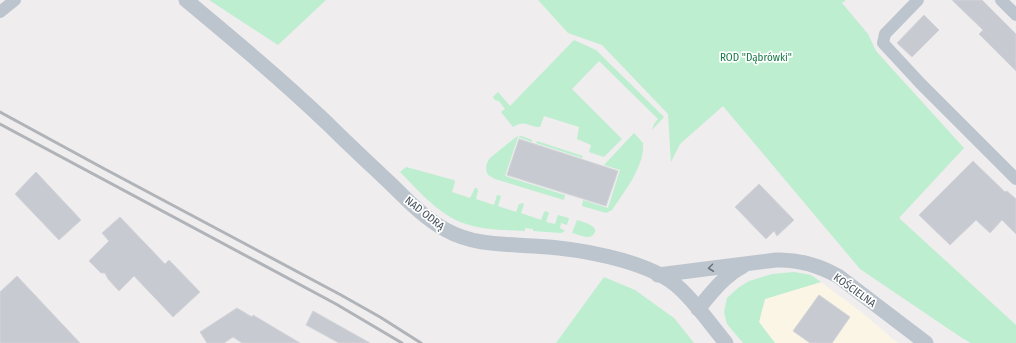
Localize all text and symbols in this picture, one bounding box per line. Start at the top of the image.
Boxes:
park label: ROD "Dąbrówki" [720,51,792,64]
street label: NAD ODRĄ [402,194,447,233]
one-way arrow [708,263,714,272]
street label: KOŚCIELNA [831,270,879,310]

